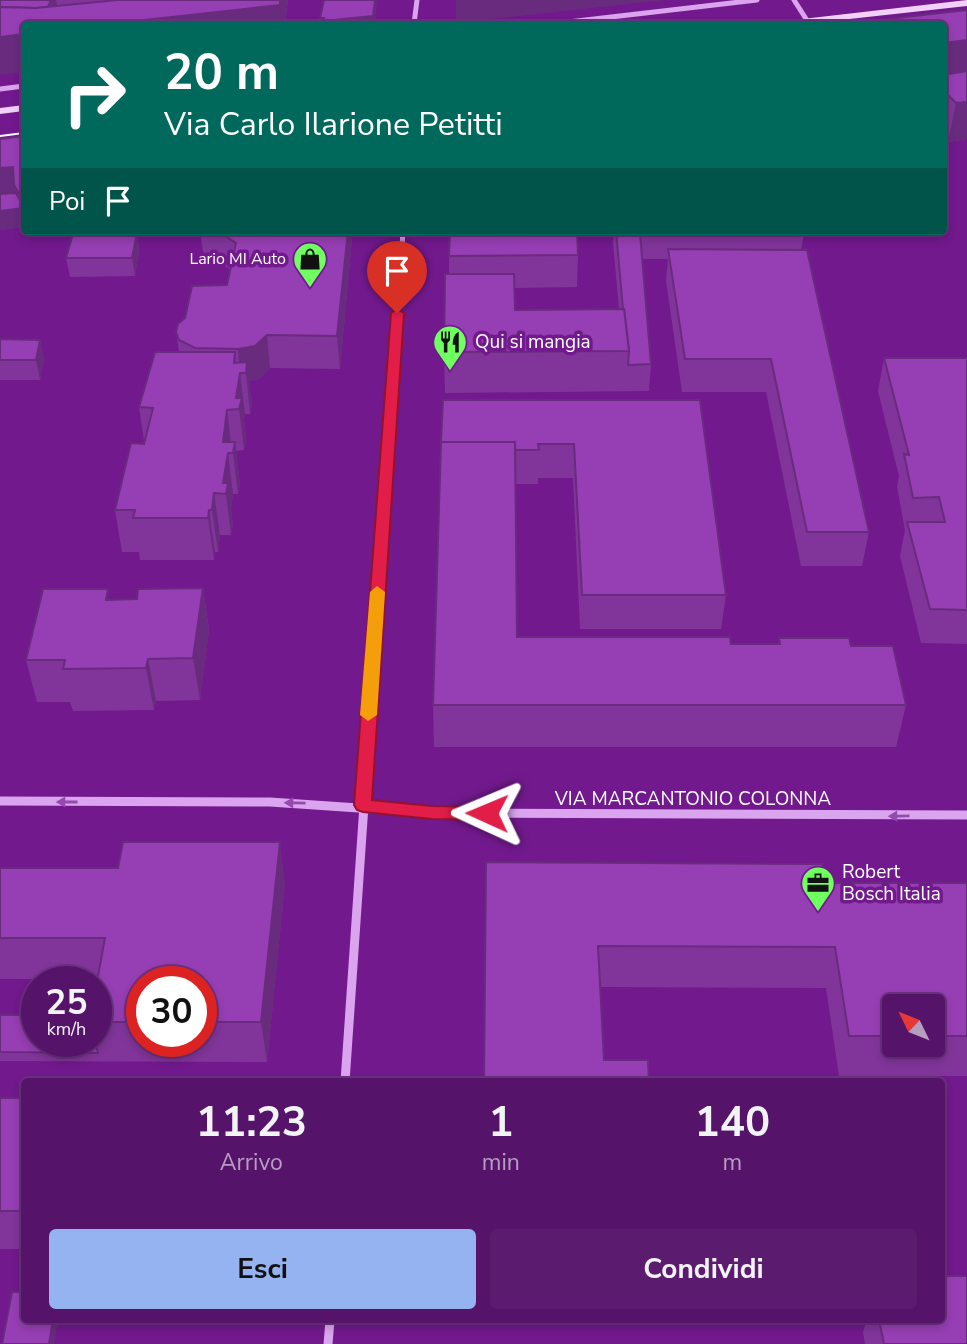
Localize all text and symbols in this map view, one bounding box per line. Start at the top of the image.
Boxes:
text: 20 m [164,39,279,106]
icon: right [49,49,140,140]
text: Via Carlo Ilarione Petitti [164,103,503,146]
icon: arrive [99,182,137,220]
text: Poi [49,184,85,219]
shop icon: Lario MI Auto [291,240,329,289]
pin [367,241,427,313]
place label: Lario MI Auto [189,248,286,270]
icon: arrive [378,252,416,290]
restaurant icon: Qui si mangia [431,323,469,372]
place label: Qui si mangia [475,329,591,355]
position arrow [450,776,524,850]
street label: VIA MARCANTONIO COLONNA [554,786,831,812]
one-way arrow [56,796,78,808]
one-way arrow [283,798,305,809]
one-way arrow [888,810,910,822]
place label: Robert Bosch Italia [842,859,941,907]
office icon: Robert Bosch Italia [799,864,837,913]
speed limit sign: 30 [126,966,217,1057]
text: 25 [45,979,88,1026]
north arrow [882,994,945,1057]
map controls [882,994,945,1057]
text: km/h [47,1017,86,1041]
text: 11:23 [196,1094,307,1151]
text: 1 [488,1094,513,1151]
text: 140 [695,1094,770,1151]
text: Arrivo [220,1147,283,1178]
text: min [482,1147,520,1178]
text: m [723,1147,742,1178]
button: Esci [49,1229,476,1309]
button: Condividi [490,1229,917,1309]

